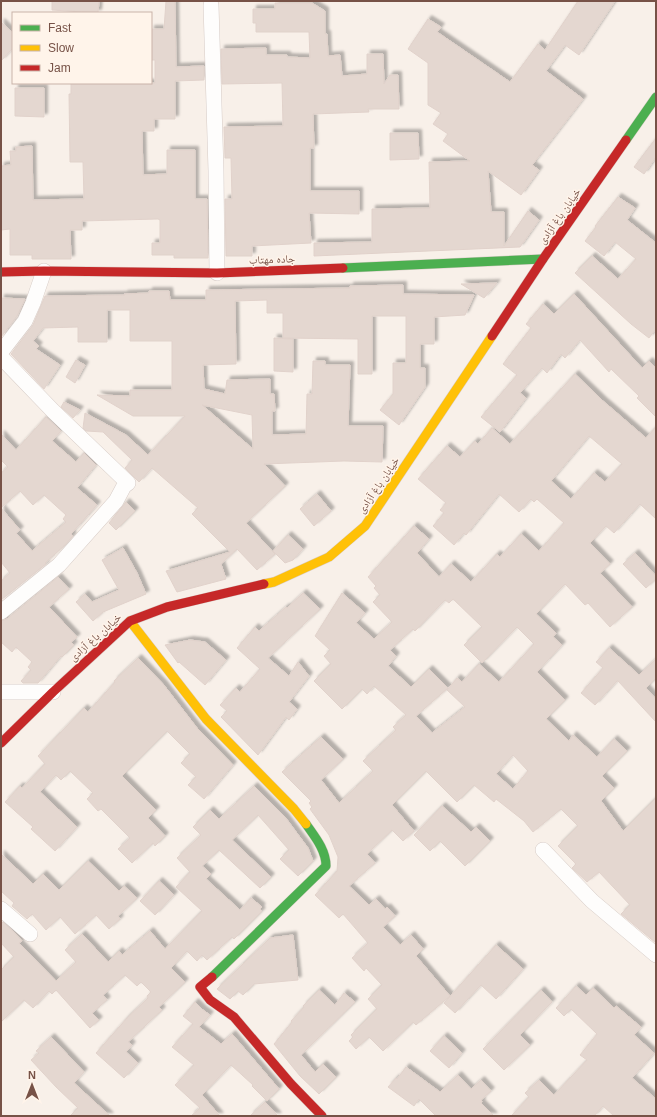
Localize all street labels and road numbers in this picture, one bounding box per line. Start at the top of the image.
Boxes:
street label: خیابان باغ آزادی [535,186,583,247]
street label: جاده مهتاب [249,252,295,266]
street label: خیابان باغ آزادی [355,455,402,516]
street label: خیابان باغ آزادی [67,611,124,664]

